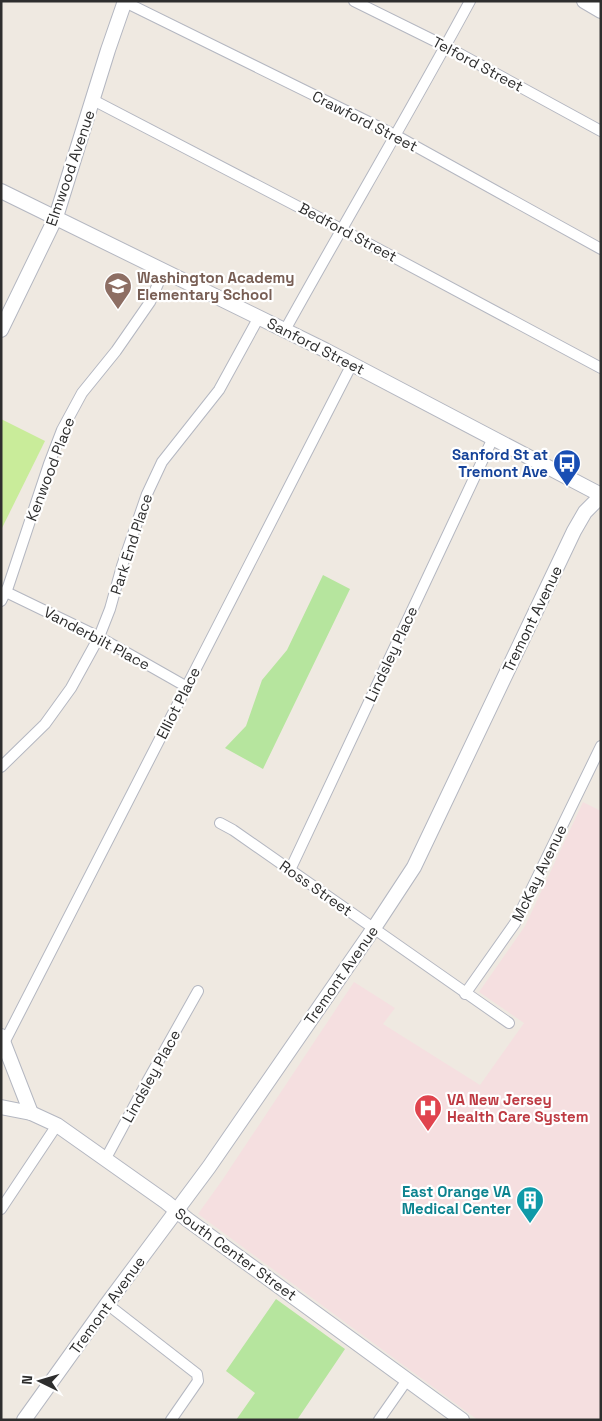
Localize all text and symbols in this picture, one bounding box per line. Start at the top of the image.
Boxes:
street label: Telford Street [429,32,527,96]
street label: Crawford Street [309,86,421,156]
street label: Elmwood Avenue [41,107,99,229]
street label: Bedford Street [296,198,401,266]
place label: Washington Academy Elementary School [137,268,295,304]
school or university icon: Washington Academy Elementary School [103,271,133,310]
street label: Sanford Street [264,313,368,379]
street label: Kenwood Place [21,414,79,524]
place label: Sanford St at Tremont Ave [452,445,548,481]
bus stop icon: Sanford St at Tremont Ave [552,448,582,487]
street label: Park End Place [106,491,156,597]
street label: Tremont Avenue [498,562,566,676]
street label: Vanderbilt Place [41,602,153,674]
street label: Lindsley Place [361,603,421,705]
street label: Elliot Place [152,664,204,742]
street label: McKay Avenue [507,821,571,925]
street label: Ross Street [276,856,356,920]
street label: Tremont Avenue [300,922,382,1028]
street label: Lindsley Place [118,1026,184,1126]
place label: VA New Jersey Health Care System [447,1090,589,1126]
hospital icon: VA New Jersey Health Care System [413,1093,443,1132]
place label: East Orange VA Medical Center [402,1182,511,1218]
building icon: East Orange VA Medical Center [515,1185,545,1224]
street label: South Center Street [171,1203,301,1305]
street label: Tremont Avenue [65,1252,149,1358]
north arrow [15,1356,65,1406]
text: N [18,1374,36,1385]

